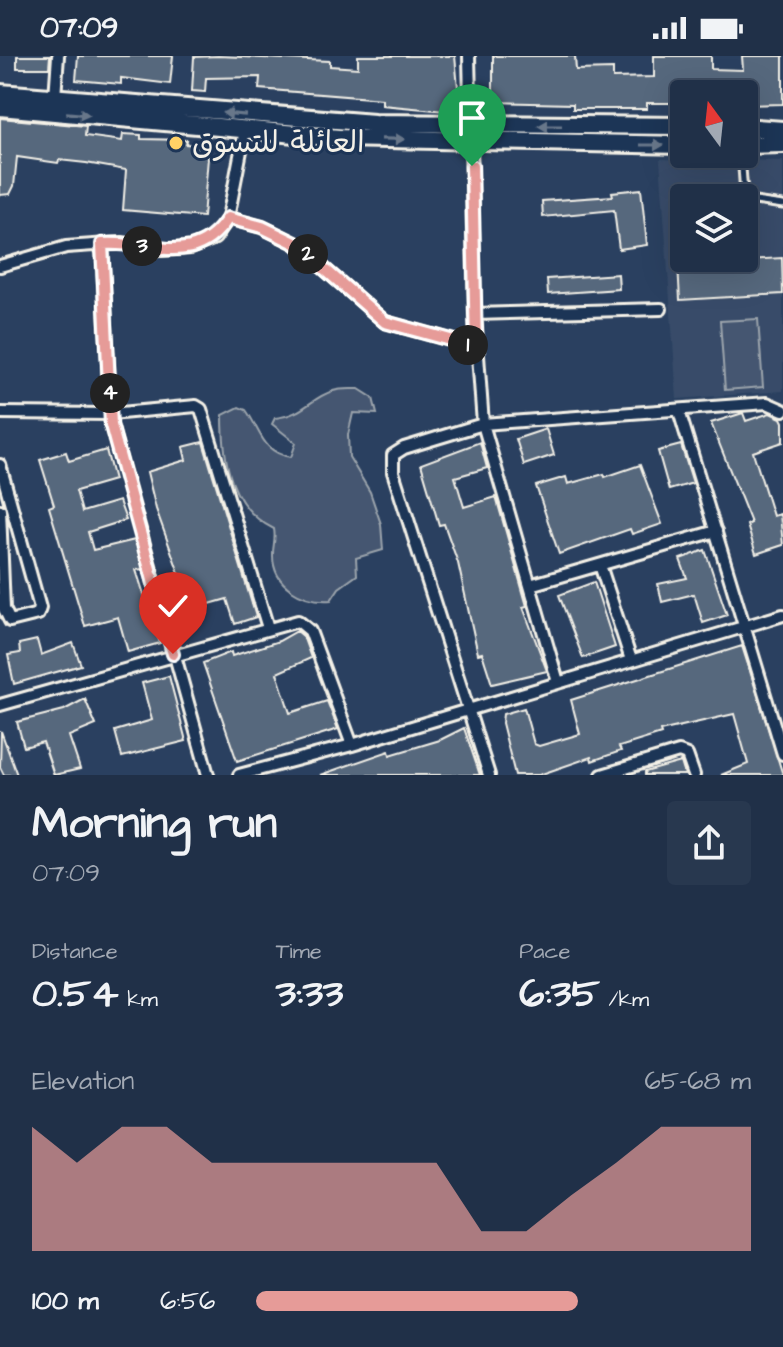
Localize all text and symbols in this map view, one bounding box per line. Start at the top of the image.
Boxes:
text: 07:09 [40,7,118,49]
north arrow [670,80,758,168]
map controls [670,80,758,272]
pin [438,84,506,166]
icon: arrive [450,96,494,140]
one-way arrow [221,107,246,120]
one-way arrow [66,108,91,121]
one-way arrow [537,120,562,132]
place label: العائلة للتسوق [192,122,365,164]
one-way arrow [381,133,406,145]
marker: العائلة للتسوق [167,134,185,152]
one-way arrow [640,139,665,151]
button: layers [670,184,758,272]
pin: 3 [122,226,162,266]
text: 3 [136,230,148,261]
pin: 2 [288,234,328,274]
text: 2 [302,238,314,269]
pin: 1 [448,325,488,365]
text: 1 [467,329,469,360]
pin: 4 [90,373,130,413]
text: 4 [103,377,117,408]
pin [139,572,207,654]
icon: check [151,584,195,628]
text: Morning run [32,794,277,855]
button: share [667,801,751,885]
text: 07:09 [32,855,100,891]
text: Distance [32,936,118,967]
text: Time [276,936,322,967]
text: Pace [519,936,570,967]
text: 0.54 [32,967,118,1022]
text: 3:33 [276,967,343,1022]
text: 6:35 [519,967,600,1022]
text: km [118,984,158,1015]
text: /km [600,984,649,1015]
text: Elevation [32,1063,134,1099]
text: 65–68 m [644,1063,751,1099]
text: 100 m [32,1283,99,1319]
text: 6:56 [160,1283,215,1319]

